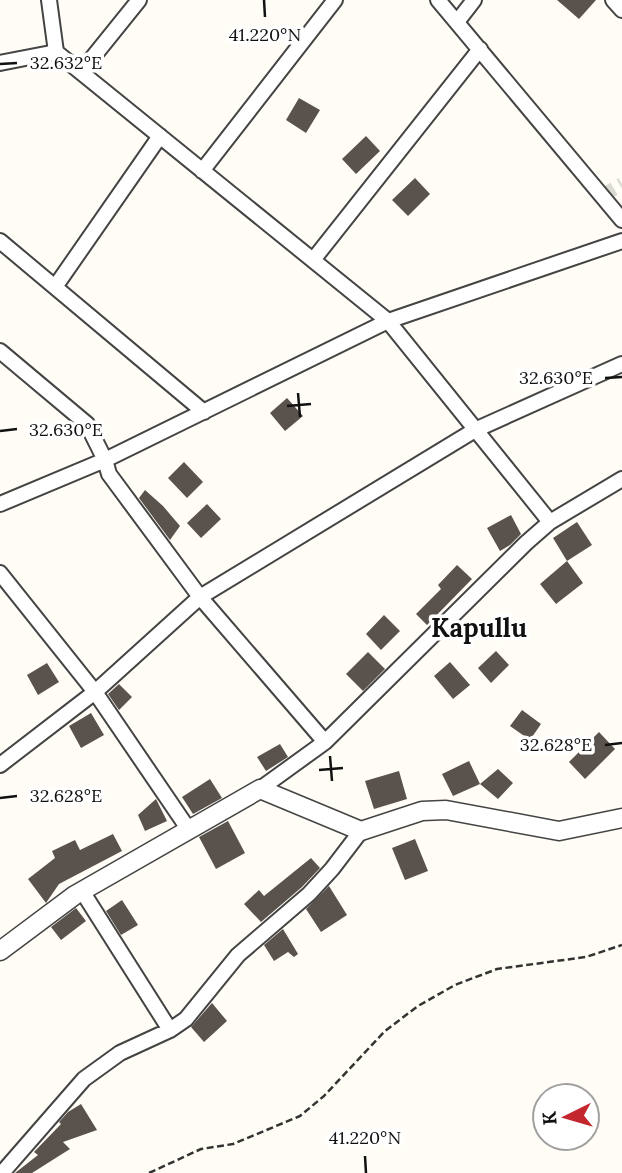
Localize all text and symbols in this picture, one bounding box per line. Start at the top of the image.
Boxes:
text: 41.220°N [229,23,301,46]
text: 32.632°E [30,51,102,74]
text: 32.630°E [519,366,593,389]
text: 32.630°E [29,418,103,441]
district label: Kapullu [431,611,527,644]
text: 32.628°E [520,733,592,756]
text: 32.628°E [30,784,102,807]
north arrow [531,1082,601,1152]
text: K [536,1110,562,1126]
text: 41.220°N [329,1126,401,1149]

